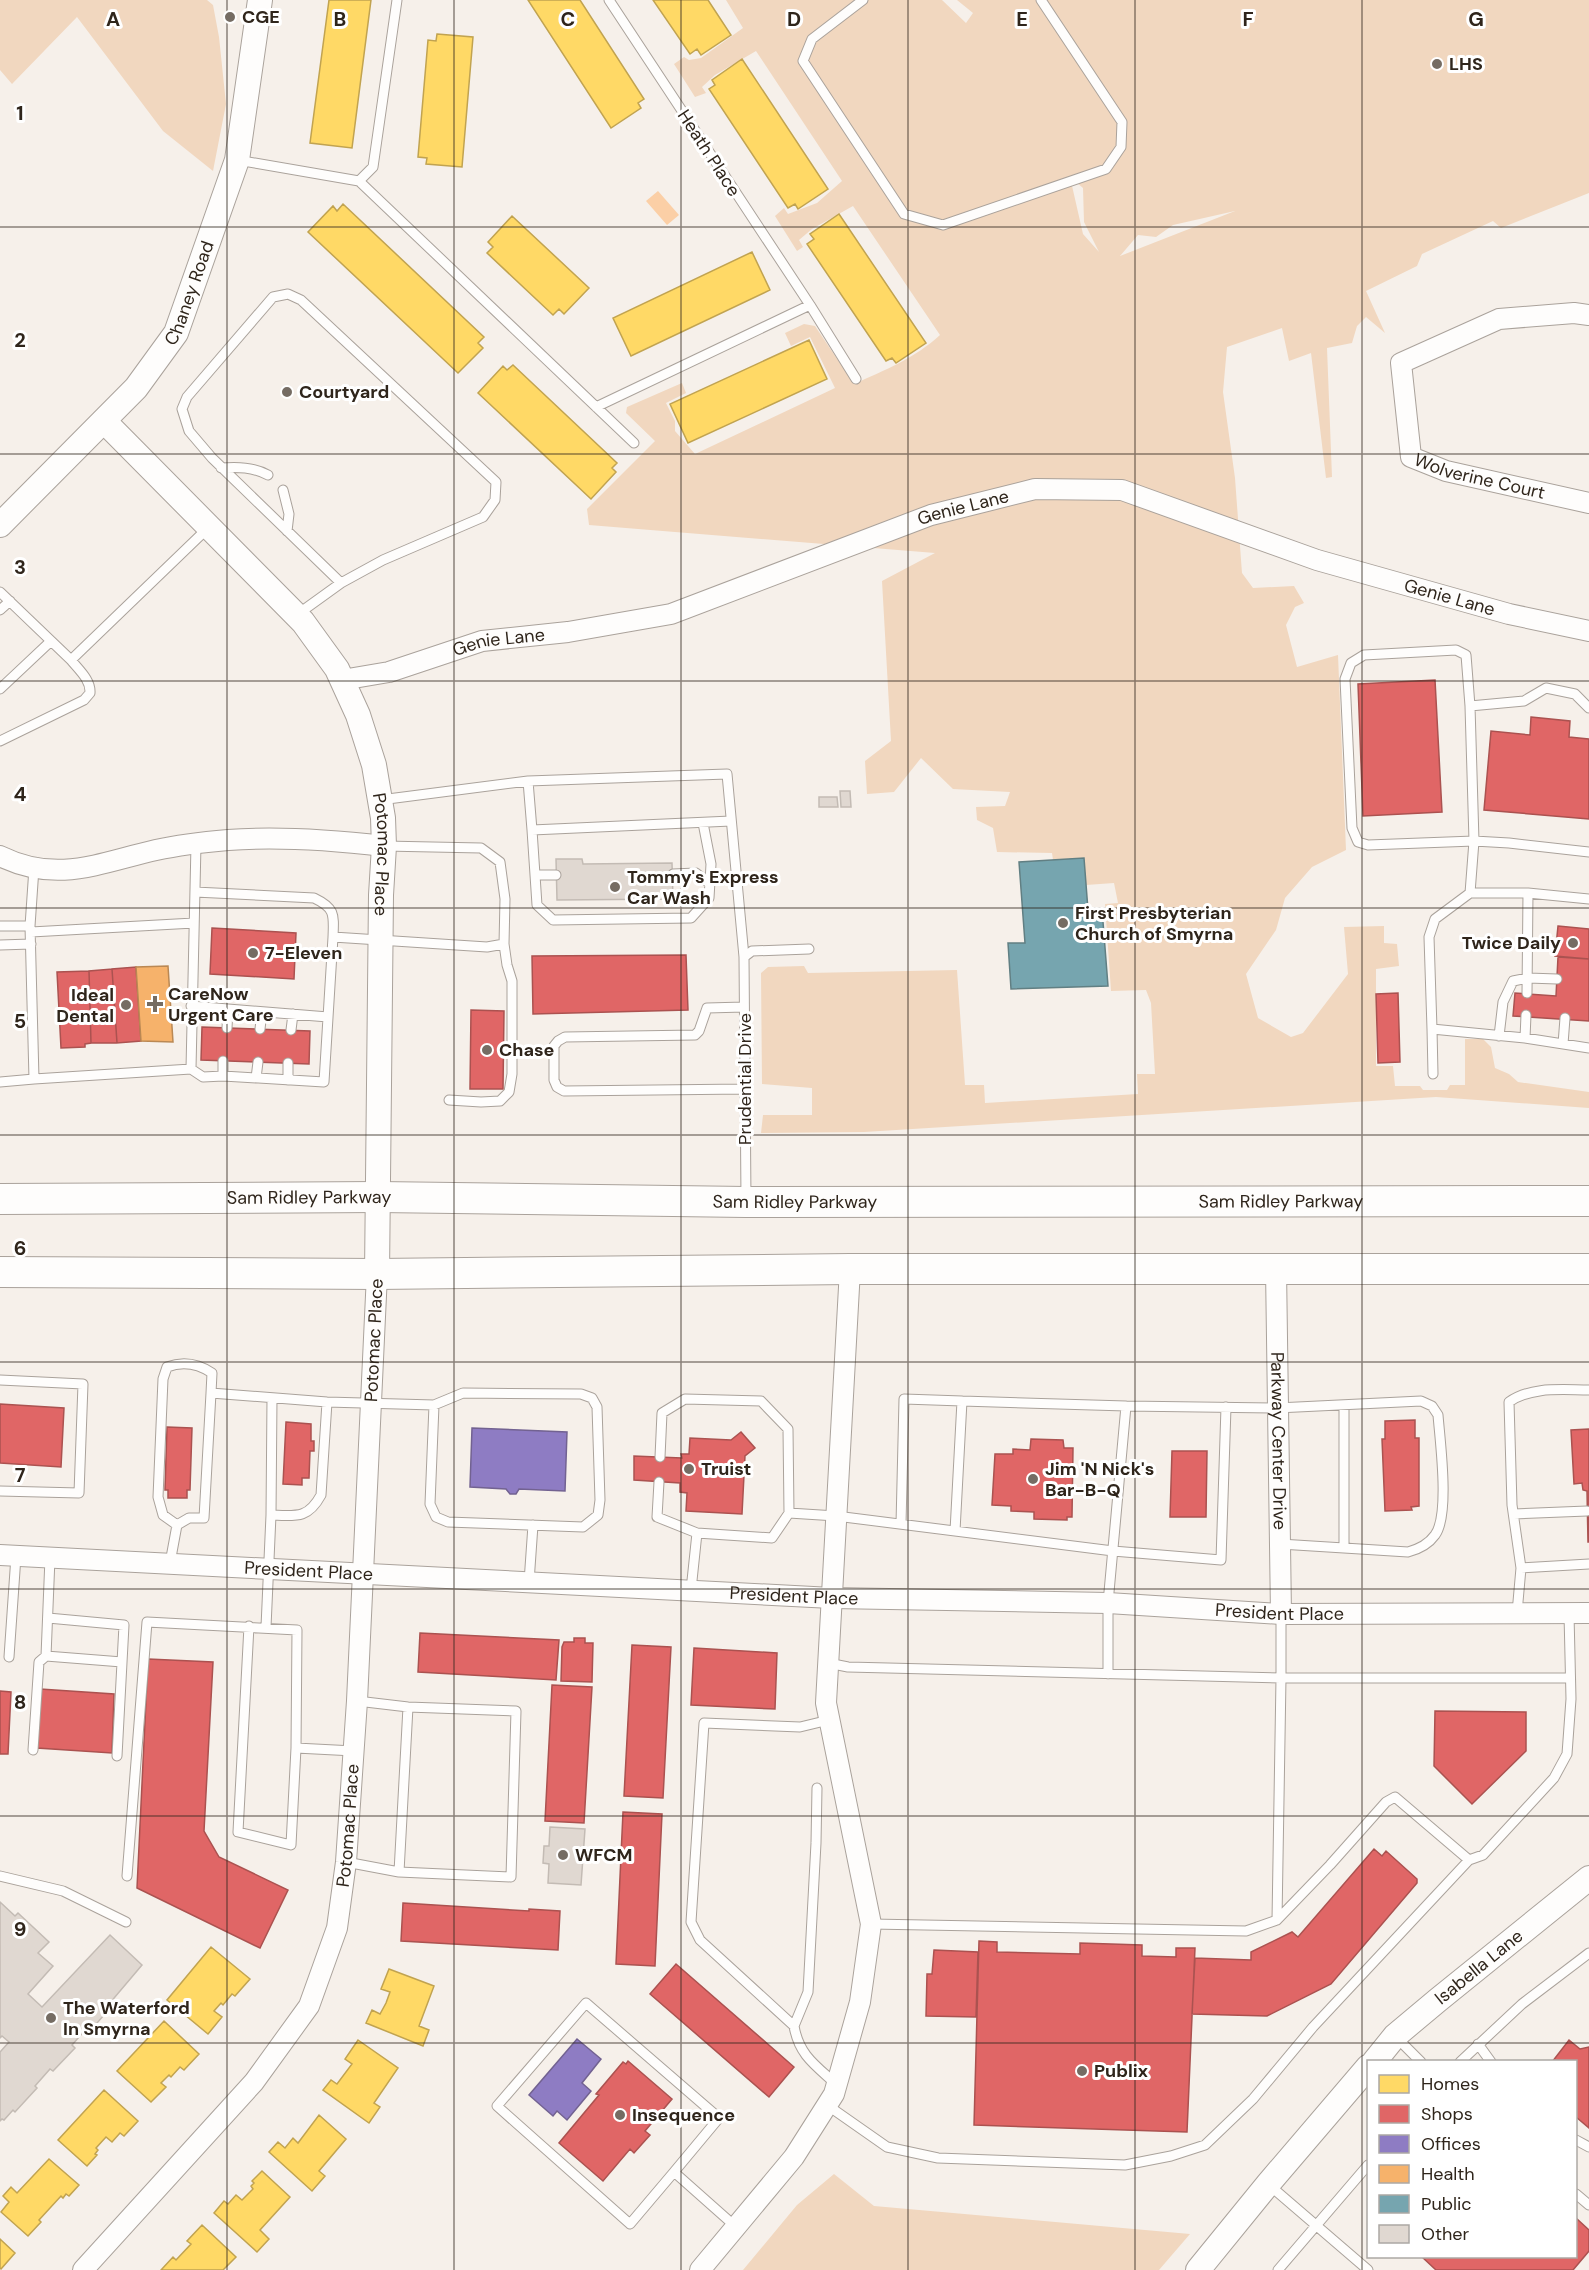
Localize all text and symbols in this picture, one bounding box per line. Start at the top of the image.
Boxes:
place label: CGE [242,5,280,29]
text: A [106,6,120,32]
text: B [334,6,346,32]
text: C [561,6,575,32]
text: D [787,6,801,32]
text: E [1016,6,1028,32]
text: F [1242,6,1254,32]
text: G [1468,6,1484,32]
marker: CGE [223,10,237,24]
place label: LHS [1449,52,1483,76]
marker: LHS [1430,57,1444,71]
text: 1 [16,100,24,126]
street label: Heath Place [672,105,746,201]
street label: Chaney Road [159,238,220,351]
text: 2 [14,327,26,353]
place label: Courtyard [299,380,389,404]
marker: Courtyard [280,385,294,399]
street label: Wolverine Court [1411,447,1547,505]
street label: Genie Lane [914,484,1011,531]
text: 3 [14,554,26,580]
street label: Genie Lane [1401,573,1498,621]
street label: Genie Lane [449,623,546,662]
text: 4 [14,781,27,807]
street label: Potomac Place [367,791,396,916]
place label: Tommy's Express Car Wash [627,865,779,910]
marker: Tommy's Express Car Wash [608,880,622,894]
place label: First Presbyterian Church of Smyrna [1075,901,1233,946]
marker: First Presbyterian Church of Smyrna [1056,916,1070,930]
place label: Twice Daily [1462,931,1561,955]
marker: Twice Daily [1566,936,1580,950]
place label: 7-Eleven [265,941,342,965]
marker: 7-Eleven [246,946,260,960]
place label: CareNow Urgent Care [168,982,274,1027]
place label: Ideal Dental [56,983,114,1028]
marker: CareNow Urgent Care [146,995,164,1013]
marker: Ideal Dental [119,998,133,1012]
text: 5 [14,1008,26,1034]
street label: Prudential Drive [733,1013,757,1145]
place label: Chase [499,1038,555,1062]
marker: Chase [480,1043,494,1057]
street label: Sam Ridley Parkway [227,1185,391,1210]
street label: Sam Ridley Parkway [1199,1189,1363,1213]
street label: Sam Ridley Parkway [712,1190,877,1214]
text: 6 [14,1235,26,1261]
street label: Potomac Place [359,1278,389,1402]
street label: Parkway Center Drive [1265,1352,1292,1530]
place label: Truist [701,1457,751,1481]
place label: Jim 'N Nick's Bar-B-Q [1045,1457,1154,1502]
text: 7 [15,1462,26,1488]
marker: Truist [682,1462,696,1476]
marker: Jim 'N Nick's Bar-B-Q [1026,1472,1040,1486]
street label: President Place [244,1556,374,1586]
street label: President Place [729,1581,859,1610]
street label: President Place [1214,1598,1344,1626]
text: 8 [14,1689,26,1715]
street label: Potomac Place [331,1763,365,1889]
place label: WFCM [575,1843,633,1867]
marker: WFCM [556,1848,570,1862]
text: 9 [14,1916,26,1942]
street label: Isabella Lane [1430,1924,1528,2010]
place label: The Waterford In Smyrna [63,1996,190,2041]
marker: The Waterford In Smyrna [44,2011,58,2025]
place label: Publix [1094,2059,1148,2083]
legend [1367,2060,1577,2258]
marker: Publix [1075,2064,1089,2078]
text: Homes [1421,2072,1479,2096]
text: Shops [1421,2102,1473,2126]
place label: Insequence [632,2103,735,2127]
marker: Insequence [613,2108,627,2122]
text: Offices [1421,2132,1481,2156]
text: Health [1421,2162,1475,2186]
text: Public [1421,2192,1472,2216]
text: Other [1421,2222,1470,2246]

